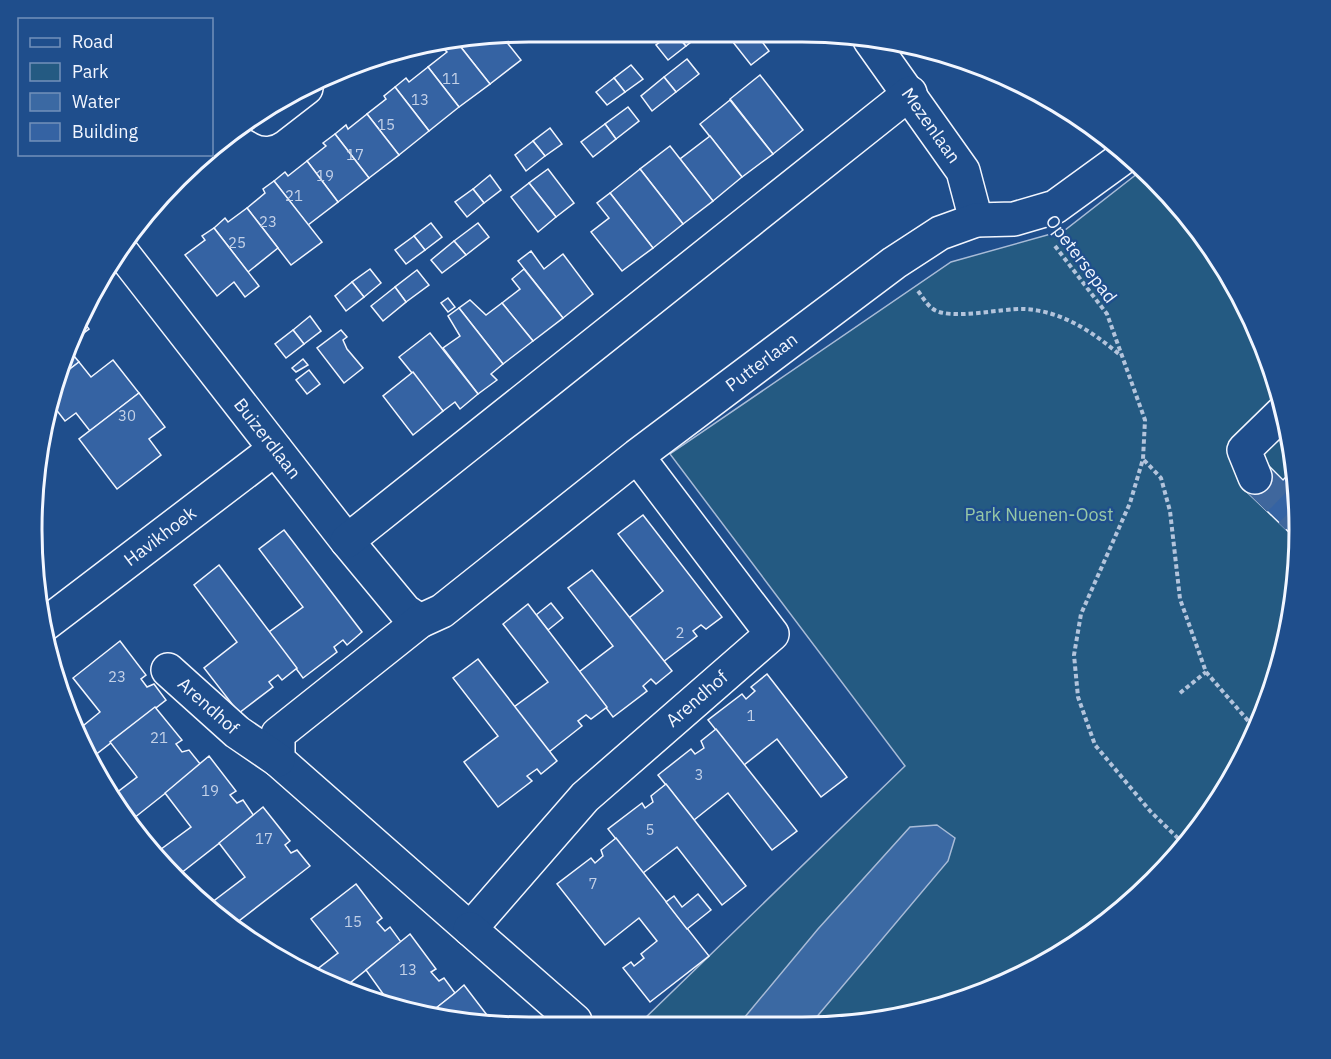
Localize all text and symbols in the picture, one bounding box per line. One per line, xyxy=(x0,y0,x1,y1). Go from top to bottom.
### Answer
legend xyxy=(18,18,213,156)
text: Road xyxy=(72,30,113,53)
text: Park xyxy=(72,60,109,83)
house number: 11 xyxy=(442,69,460,88)
street label: Mezenlaan xyxy=(897,83,966,168)
text: Water xyxy=(72,90,121,113)
house number: 13 xyxy=(411,90,429,109)
house number: 15 xyxy=(377,115,395,134)
text: Building xyxy=(72,120,139,143)
house number: 17 xyxy=(346,145,364,164)
house number: 19 xyxy=(316,166,334,185)
house number: 21 xyxy=(285,186,303,205)
street label: Opetersepad xyxy=(1041,210,1122,308)
house number: 23 xyxy=(259,212,277,231)
house number: 25 xyxy=(228,233,246,252)
street label: Putterlaan xyxy=(721,327,802,397)
street label: Buizerdlaan xyxy=(229,394,306,483)
house number: 30 xyxy=(118,406,136,425)
street label: Havikhoek xyxy=(119,501,201,571)
park label: Park Nuenen-Oost xyxy=(964,503,1114,526)
house number: 2 xyxy=(675,623,685,642)
street label: Arendhof xyxy=(661,665,732,732)
house number: 23 xyxy=(108,667,126,686)
street label: Arendhof xyxy=(173,672,244,739)
house number: 1 xyxy=(746,706,756,725)
house number: 21 xyxy=(150,728,168,747)
house number: 3 xyxy=(694,765,704,784)
house number: 19 xyxy=(201,781,219,800)
house number: 5 xyxy=(645,820,655,839)
house number: 17 xyxy=(255,829,273,848)
house number: 7 xyxy=(588,874,598,893)
house number: 15 xyxy=(344,912,362,931)
house number: 13 xyxy=(399,960,417,979)

